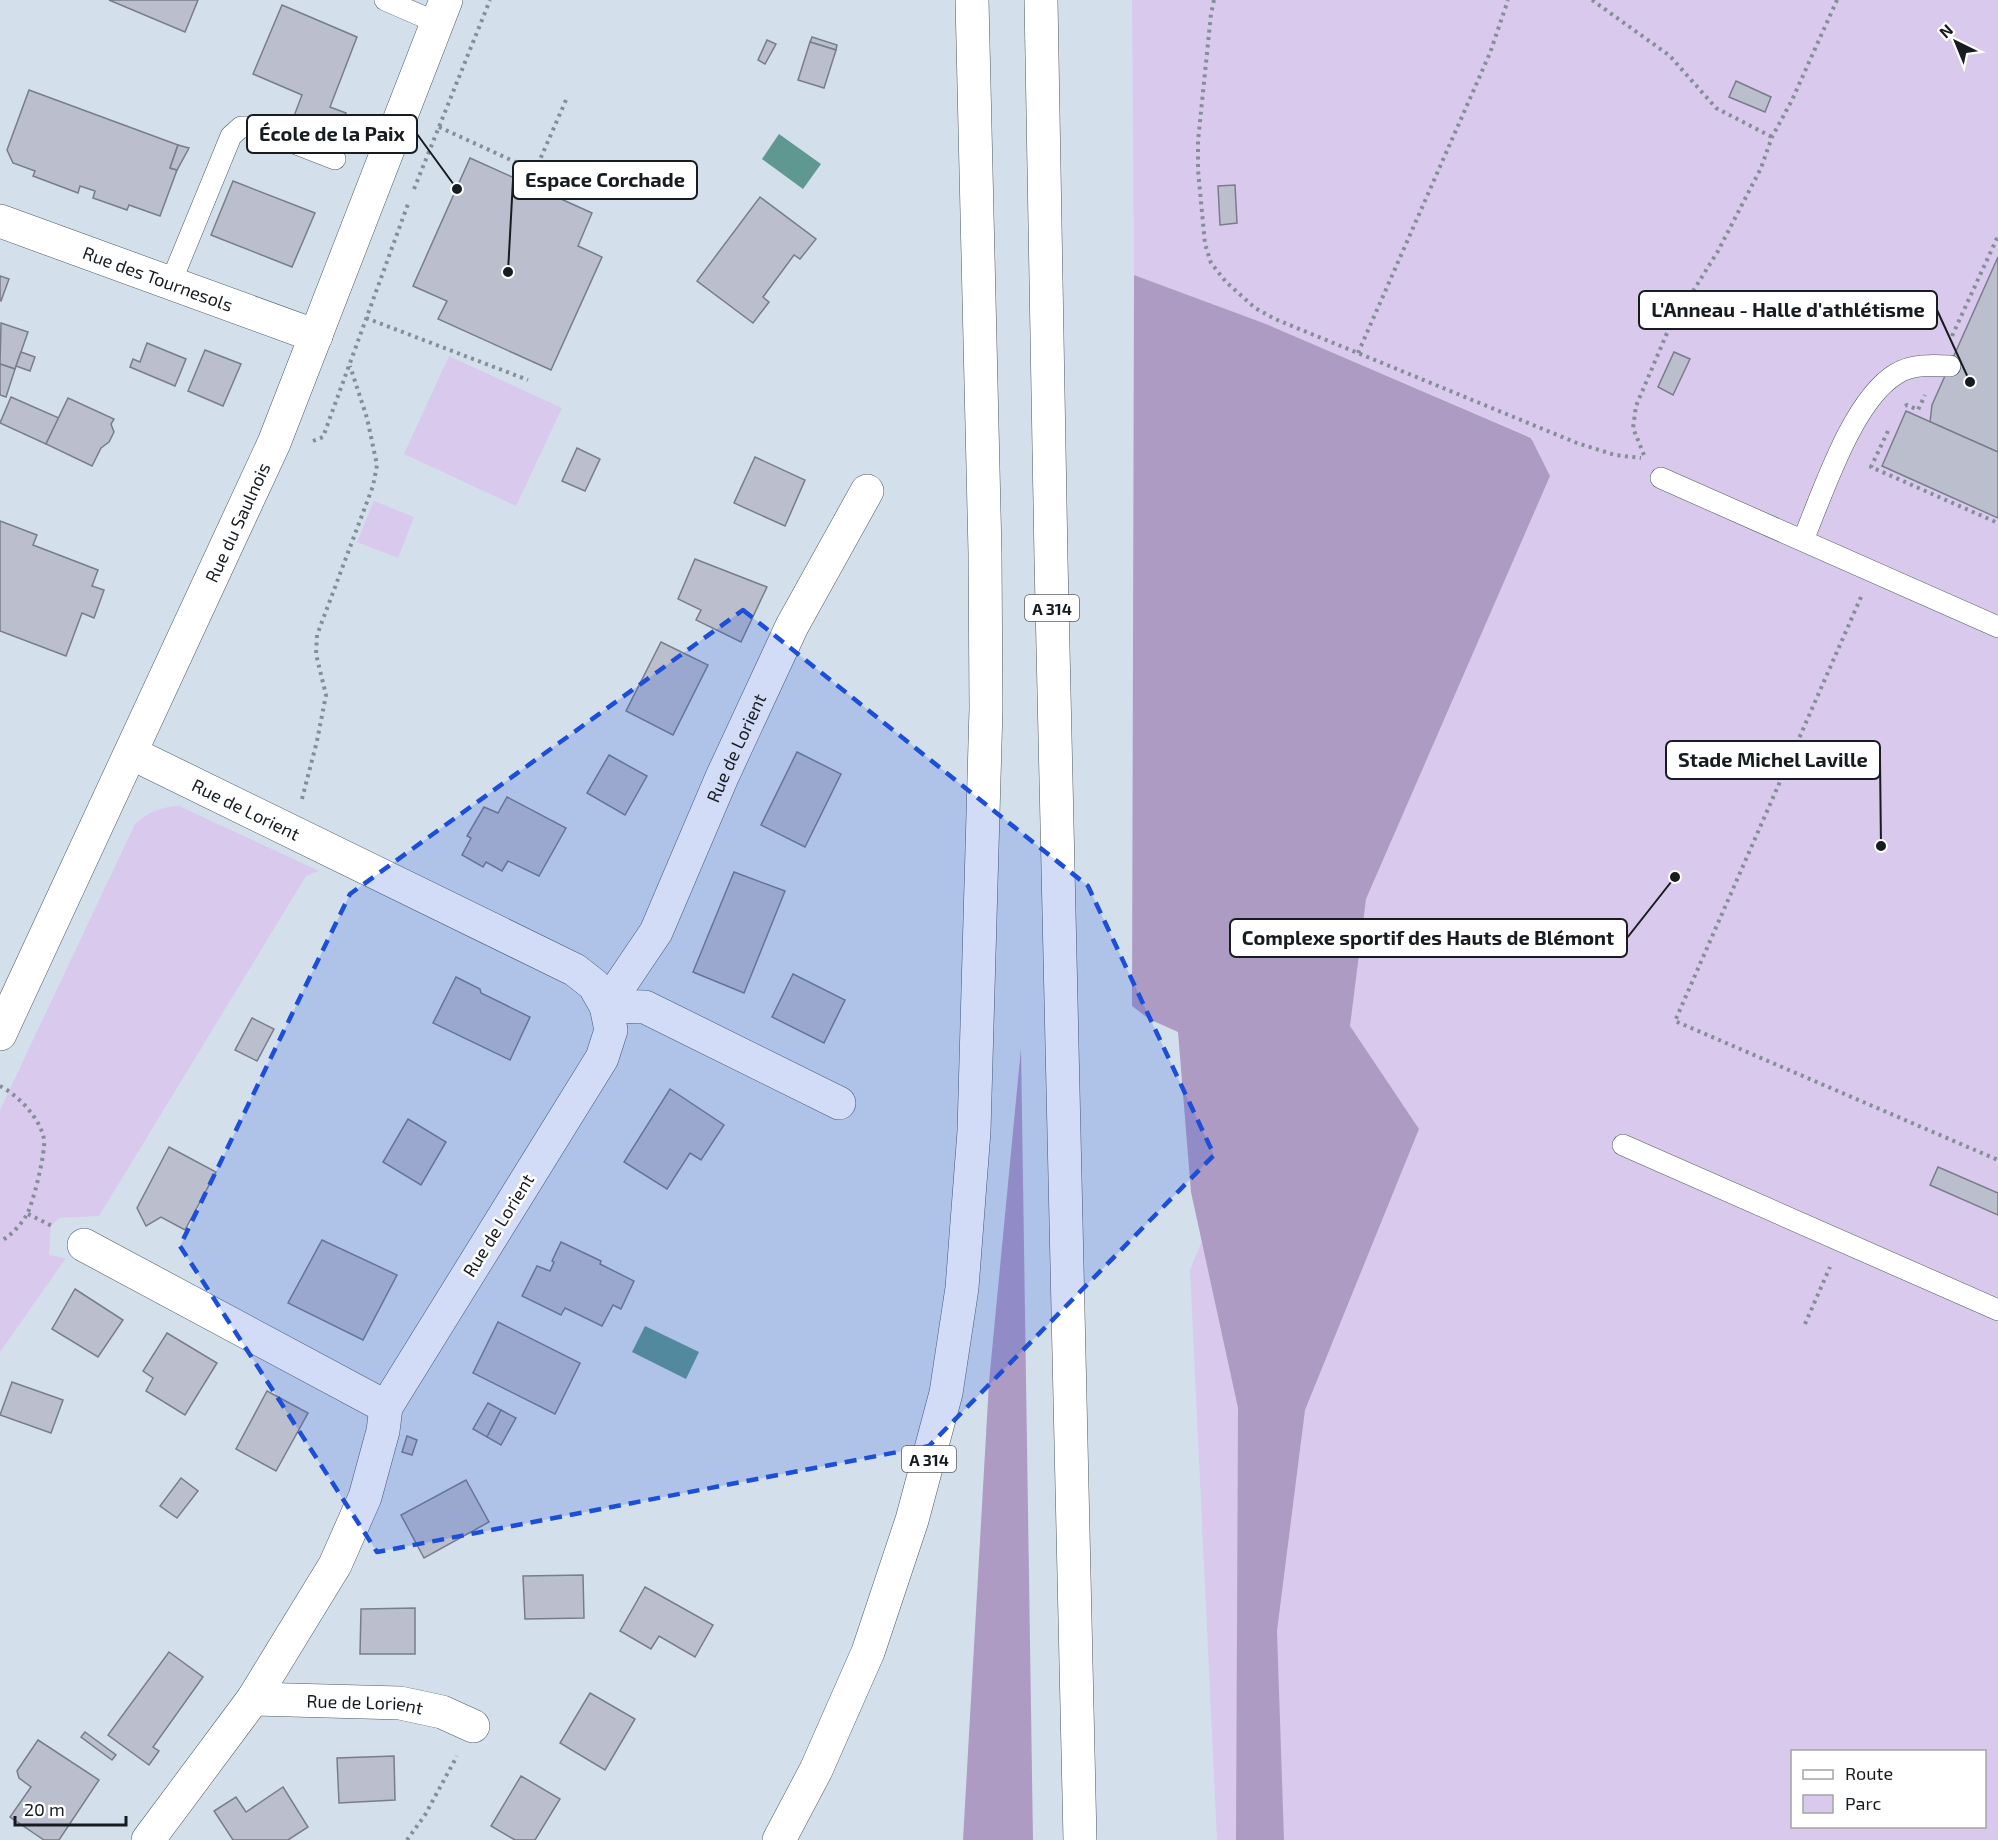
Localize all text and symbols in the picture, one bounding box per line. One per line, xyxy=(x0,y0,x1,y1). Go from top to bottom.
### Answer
north arrow xyxy=(1926,12,1986,72)
text: N xyxy=(1935,20,1956,42)
callout: École de la Paix xyxy=(247,115,417,153)
text: École de la Paix xyxy=(259,121,406,145)
callout: Espace Corchade xyxy=(513,161,697,199)
text: Espace Corchade xyxy=(525,167,685,191)
street label: Rue des Tournesols xyxy=(80,241,236,316)
callout: L'Anneau - Halle d'athlétisme xyxy=(1639,291,1937,329)
text: L'Anneau - Halle d'athlétisme xyxy=(1651,297,1925,321)
street label: Rue du Saulnois xyxy=(200,459,274,586)
road number: A 314 xyxy=(1025,595,1079,621)
street label: Rue de Lorient xyxy=(702,690,770,806)
callout: Stade Michel Laville xyxy=(1666,741,1880,779)
text: Stade Michel Laville xyxy=(1678,747,1868,771)
street label: Rue de Lorient xyxy=(189,774,304,845)
callout: Complexe sportif des Hauts de Blémont xyxy=(1230,919,1627,957)
text: Complexe sportif des Hauts de Blémont xyxy=(1242,925,1614,949)
street label: Rue de Lorient xyxy=(458,1169,538,1281)
road number: A 314 xyxy=(902,1446,956,1472)
street label: Rue de Lorient xyxy=(306,1689,425,1719)
legend xyxy=(1791,1750,1986,1828)
text: Route xyxy=(1845,1762,1893,1784)
scale bar xyxy=(15,1789,126,1827)
text: Parc xyxy=(1845,1792,1881,1814)
text: 20 m xyxy=(24,1798,65,1820)

